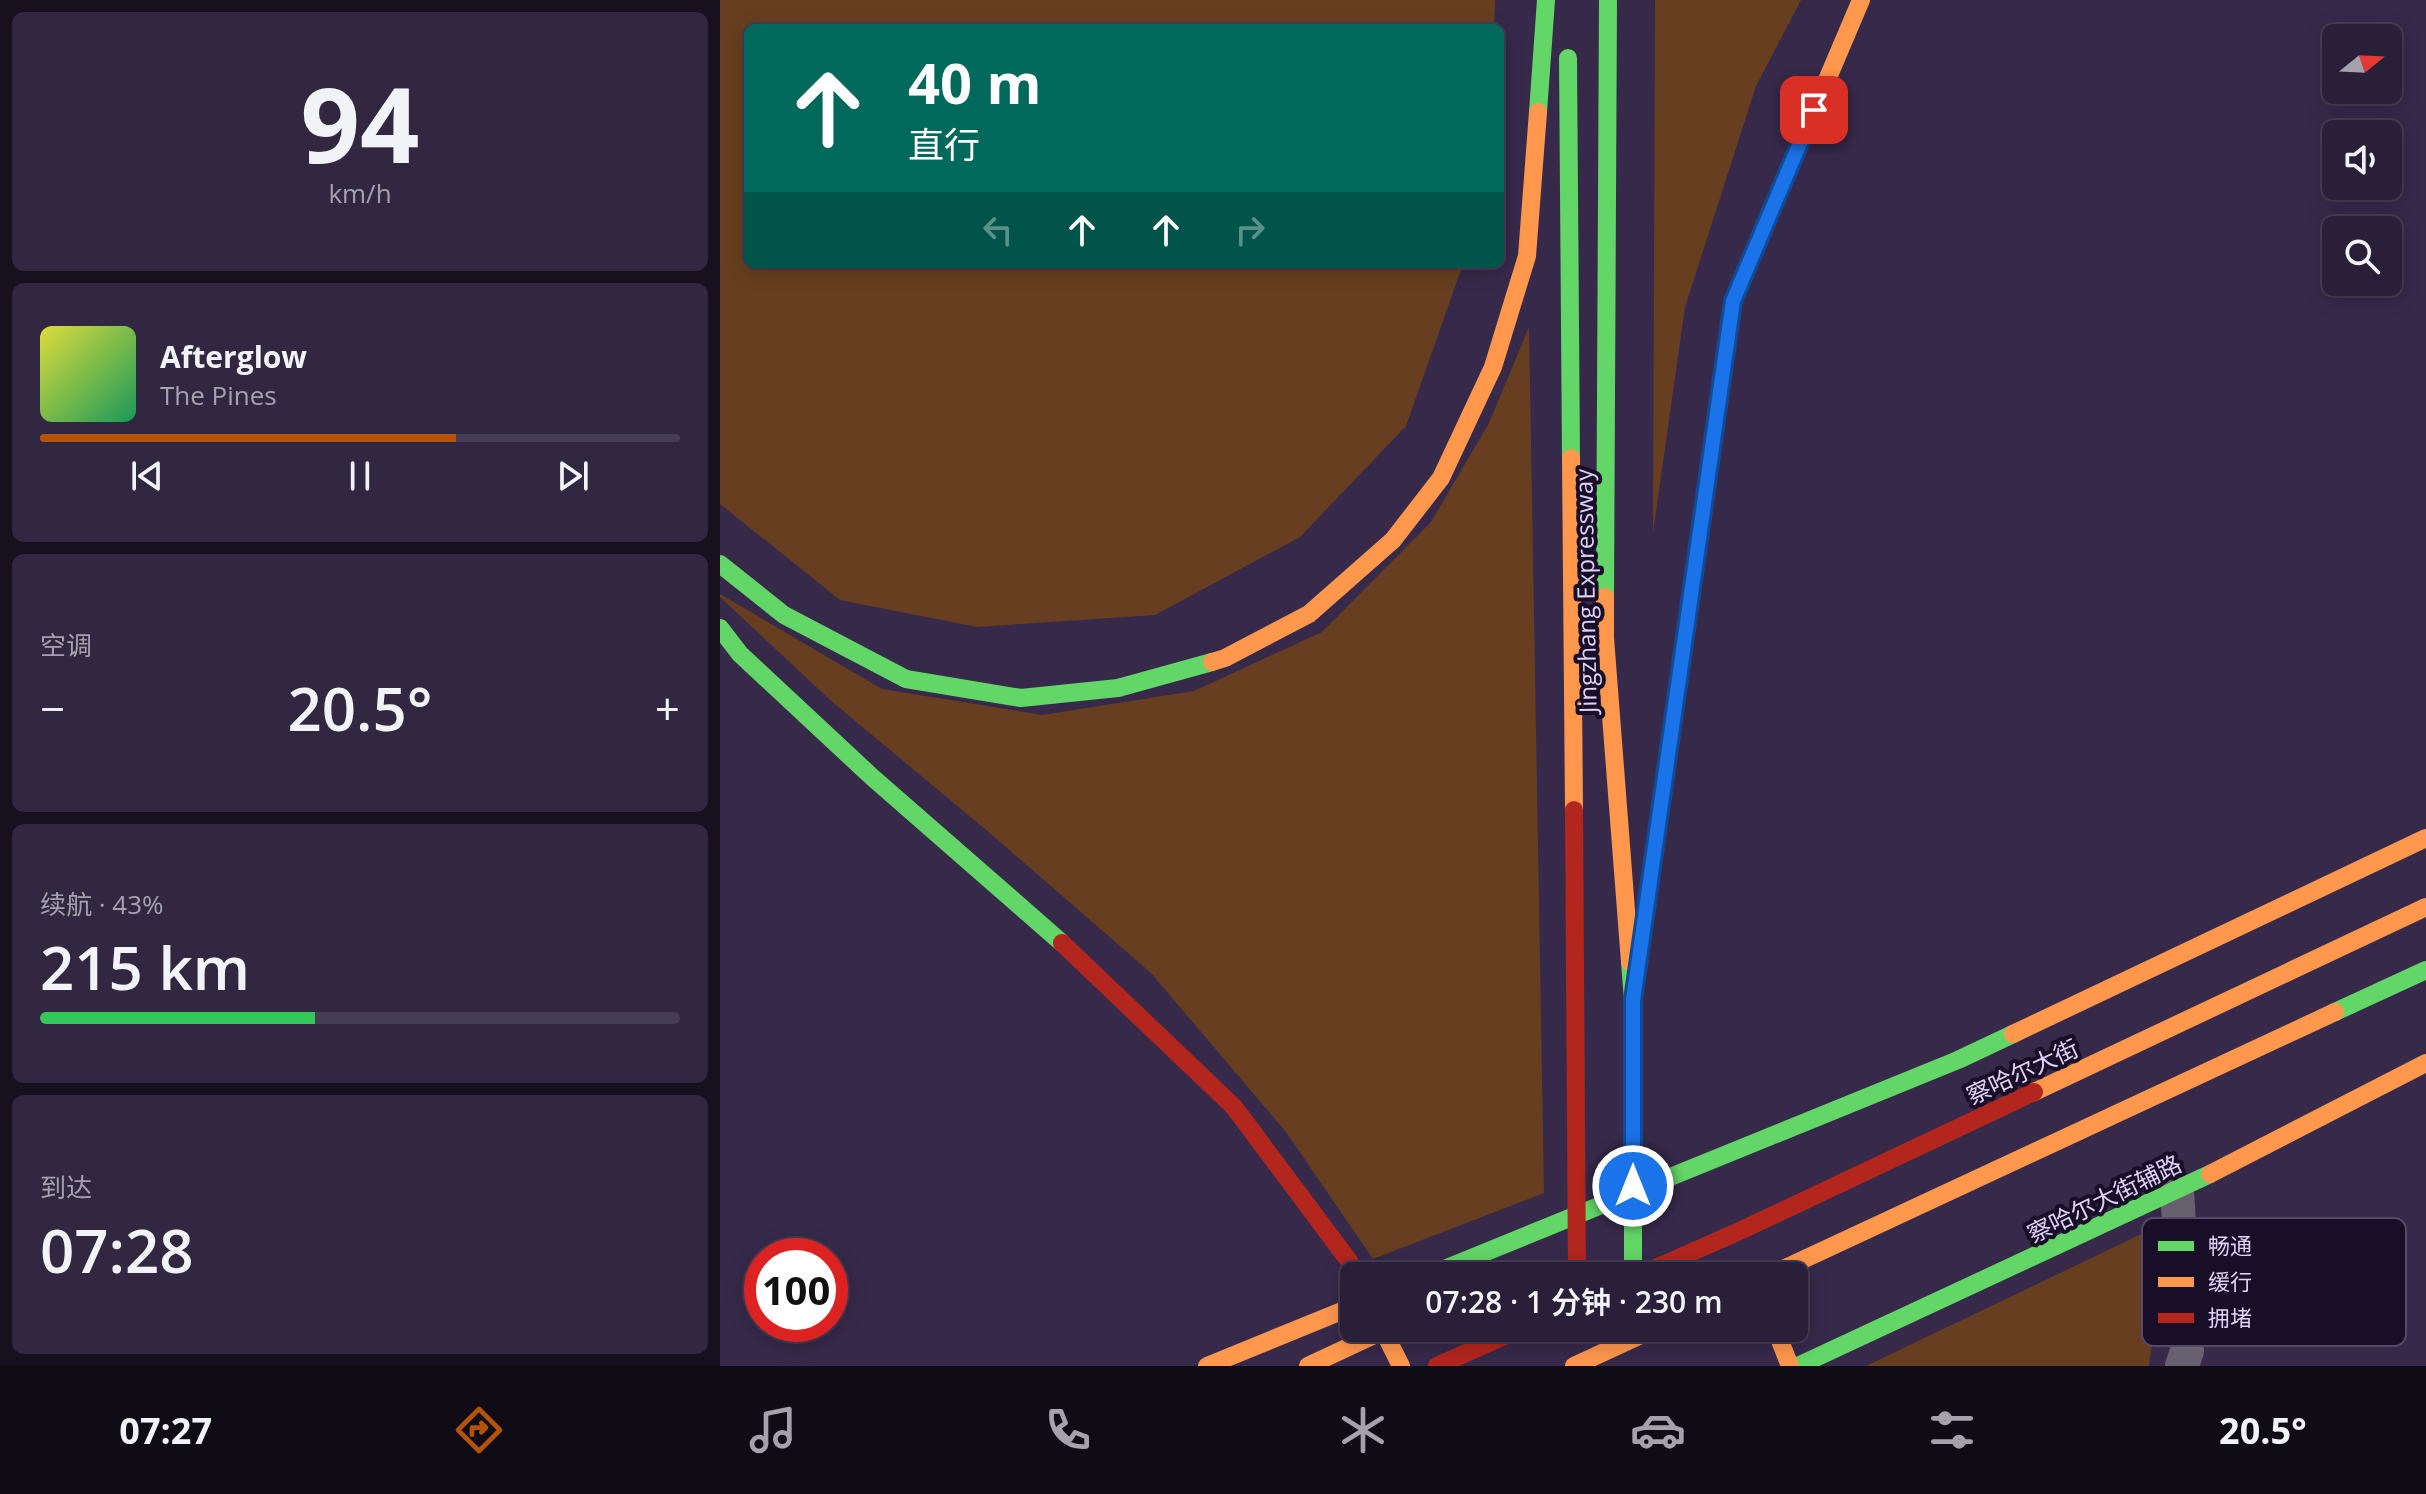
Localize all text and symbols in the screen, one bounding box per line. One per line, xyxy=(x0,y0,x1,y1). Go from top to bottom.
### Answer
north arrow xyxy=(2322,24,2402,104)
map controls xyxy=(2322,24,2402,296)
text: 40 m xyxy=(908,44,1042,120)
text: 94 xyxy=(301,52,419,193)
icon: ahead xyxy=(776,56,880,160)
pin xyxy=(1780,76,1848,144)
icon: arrive xyxy=(1792,88,1836,132)
text: 直行 xyxy=(908,120,980,169)
button: sound xyxy=(2322,120,2402,200)
text: km/h xyxy=(328,175,392,211)
icon: left xyxy=(976,208,1020,252)
icon: ahead xyxy=(1060,208,1104,252)
icon: ahead xyxy=(1144,208,1188,252)
icon: right xyxy=(1228,208,1272,252)
button: search xyxy=(2322,216,2402,296)
text: Afterglow xyxy=(160,336,307,377)
text: The Pines xyxy=(160,377,277,413)
icon: previous xyxy=(125,454,169,498)
icon: pause xyxy=(338,454,382,498)
icon: next xyxy=(551,454,595,498)
street label: Jingzhang Expressway xyxy=(1566,468,1604,715)
text: 空调 xyxy=(40,627,92,663)
text: 20.5° xyxy=(287,667,433,749)
text: − xyxy=(40,678,65,738)
text: + xyxy=(655,678,680,738)
text: 续航 · 43% xyxy=(40,886,164,922)
text: 215 km xyxy=(40,926,250,1008)
street label: 察哈尔大街 xyxy=(1961,1031,2083,1111)
position arrow xyxy=(1591,1144,1675,1228)
street label: 察哈尔大街辅路 xyxy=(2021,1146,2187,1250)
text: 到达 xyxy=(40,1169,92,1205)
text: 07:28 xyxy=(40,1209,194,1291)
legend xyxy=(2142,1218,2406,1346)
text: 畅通 xyxy=(2208,1230,2252,1260)
speed limit sign: 100 xyxy=(744,1238,848,1342)
text: 缓行 xyxy=(2208,1266,2252,1296)
text: 07:28 · 1 分钟 · 230 m xyxy=(1425,1281,1723,1322)
text: 拥堵 xyxy=(2208,1302,2252,1332)
icon: directions xyxy=(451,1402,507,1458)
icon: music xyxy=(745,1402,801,1458)
icon: phone xyxy=(1040,1402,1096,1458)
icon: climate xyxy=(1335,1402,1391,1458)
icon: car xyxy=(1630,1402,1686,1458)
icon: filters xyxy=(1924,1402,1980,1458)
text: 07:27 xyxy=(119,1406,212,1455)
text: 20.5° xyxy=(2219,1406,2307,1455)

